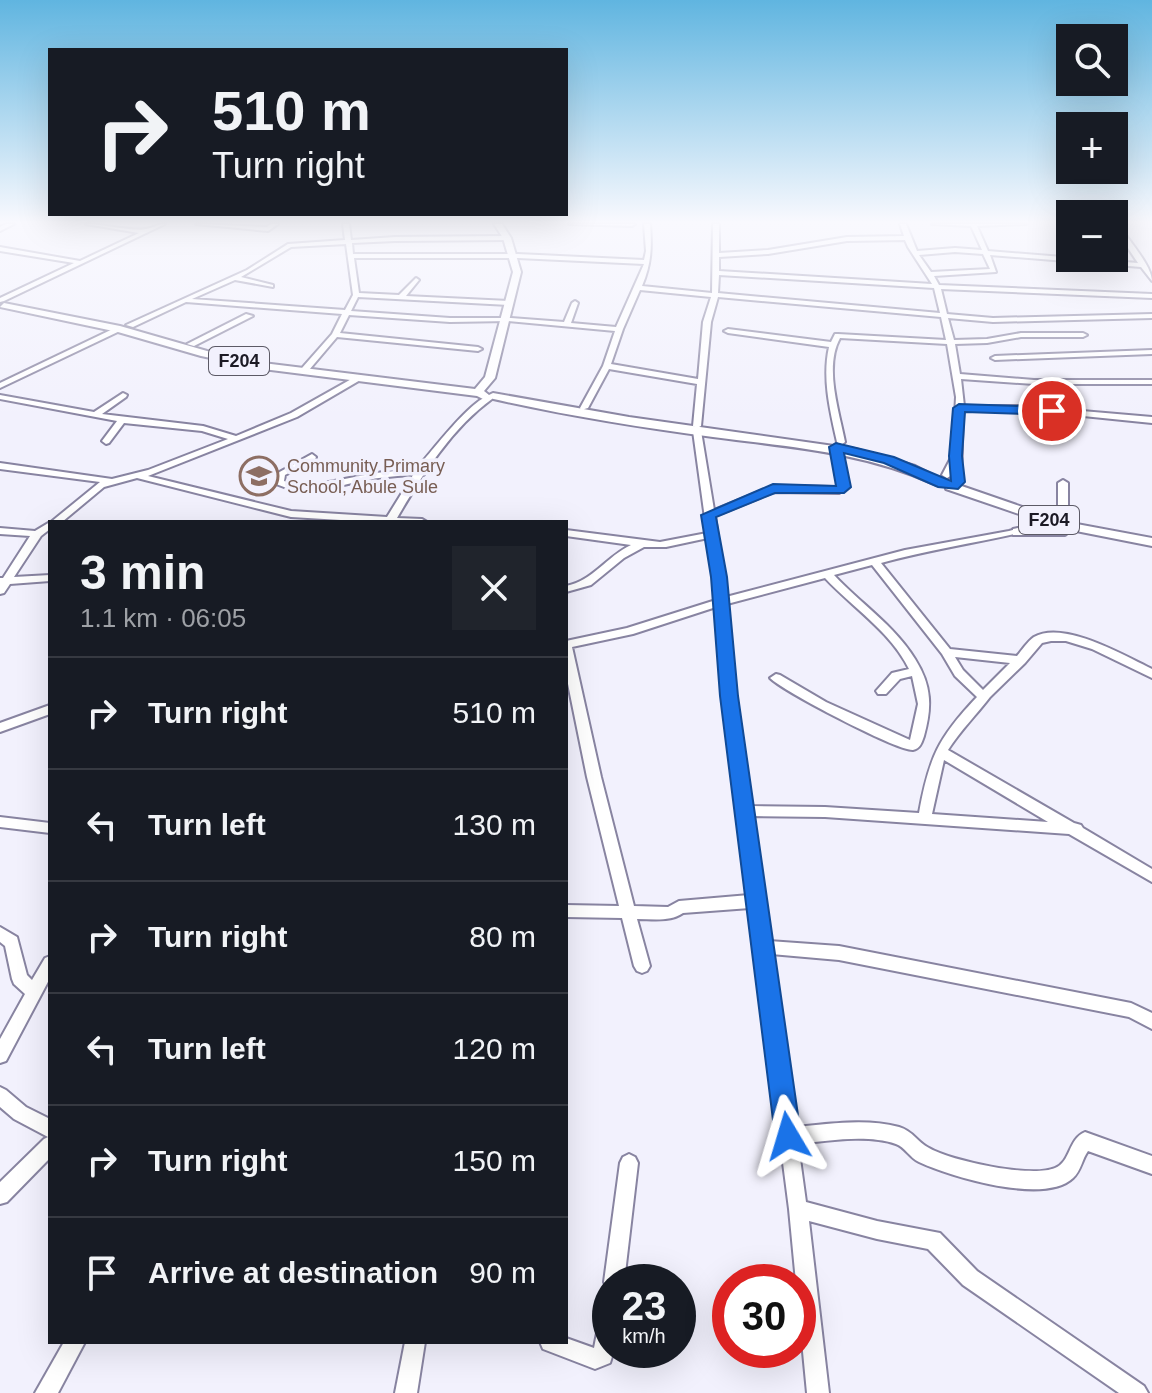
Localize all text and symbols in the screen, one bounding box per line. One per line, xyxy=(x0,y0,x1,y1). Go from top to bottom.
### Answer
map controls xyxy=(1056,24,1128,272)
button: search xyxy=(1056,24,1128,96)
text: 510 m xyxy=(212,79,371,142)
icon: right xyxy=(80,80,184,184)
button: + xyxy=(1056,112,1128,184)
text: Turn right xyxy=(212,145,365,186)
button: − xyxy=(1056,200,1128,272)
road number: F204 xyxy=(209,347,269,375)
pin xyxy=(1018,377,1086,445)
icon: arrive xyxy=(1030,389,1074,433)
school or university icon: Community Primary School, Abule Sule xyxy=(238,455,280,497)
place label: Community Primary School, Abule Sule xyxy=(287,456,445,497)
road number: F204 xyxy=(1019,506,1079,534)
text: 3 min xyxy=(80,546,205,599)
button: close xyxy=(452,546,536,630)
text: 1.1 km · 06:05 xyxy=(80,603,246,633)
icon: right xyxy=(80,691,124,735)
text: Turn right xyxy=(148,696,287,729)
text: 510 m xyxy=(453,696,536,729)
icon: left xyxy=(80,803,124,847)
text: Turn left xyxy=(148,808,266,841)
text: 130 m xyxy=(453,808,536,841)
icon: right xyxy=(80,915,124,959)
text: Turn right xyxy=(148,920,287,953)
text: 80 m xyxy=(469,920,536,953)
icon: left xyxy=(80,1027,124,1071)
text: Turn left xyxy=(148,1032,266,1065)
text: 120 m xyxy=(453,1032,536,1065)
position arrow xyxy=(746,1094,830,1178)
icon: right xyxy=(80,1139,124,1183)
text: Turn right xyxy=(148,1144,287,1177)
text: 150 m xyxy=(453,1144,536,1177)
icon: arrive xyxy=(80,1251,124,1295)
text: Arrive at destination xyxy=(148,1256,438,1289)
text: 90 m xyxy=(469,1256,536,1289)
speed limit sign: 30 xyxy=(712,1264,816,1368)
text: 23 xyxy=(622,1284,666,1328)
text: km/h xyxy=(622,1325,666,1347)

